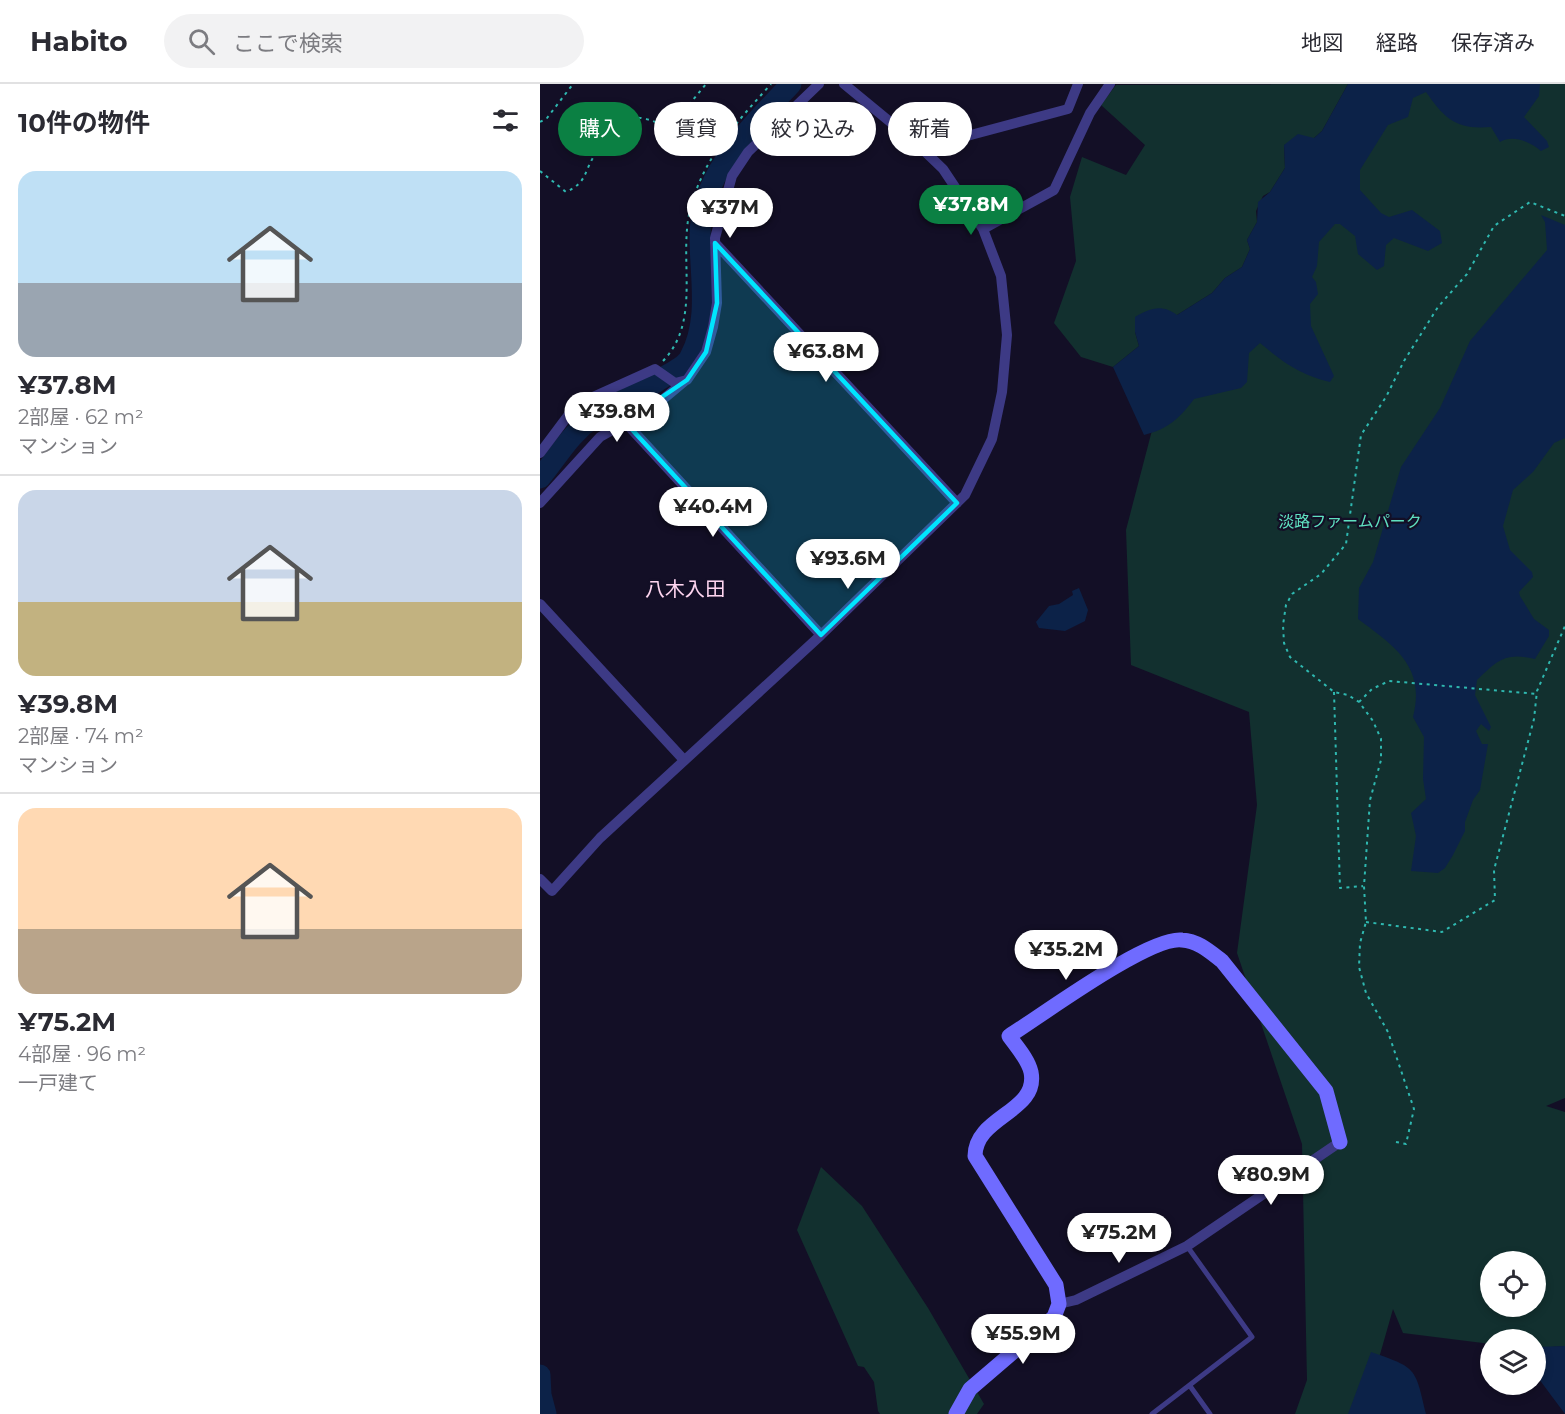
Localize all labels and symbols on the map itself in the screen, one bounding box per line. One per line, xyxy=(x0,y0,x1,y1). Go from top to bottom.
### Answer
pin: ¥37.8M xyxy=(922,185,1020,236)
pin: ¥37M xyxy=(694,188,766,239)
pin: ¥63.8M xyxy=(777,332,875,383)
pin: ¥39.8M xyxy=(568,392,666,443)
pin: ¥40.4M xyxy=(664,487,762,538)
park label: 淡路ファームパーク xyxy=(1278,512,1422,531)
pin: ¥93.6M xyxy=(799,539,897,590)
district label: 八木入田 xyxy=(645,577,725,601)
pin: ¥35.2M xyxy=(1017,930,1115,981)
pin: ¥80.9M xyxy=(1222,1155,1320,1206)
pin: ¥75.2M xyxy=(1070,1213,1168,1264)
pin: ¥55.9M xyxy=(974,1314,1072,1365)

